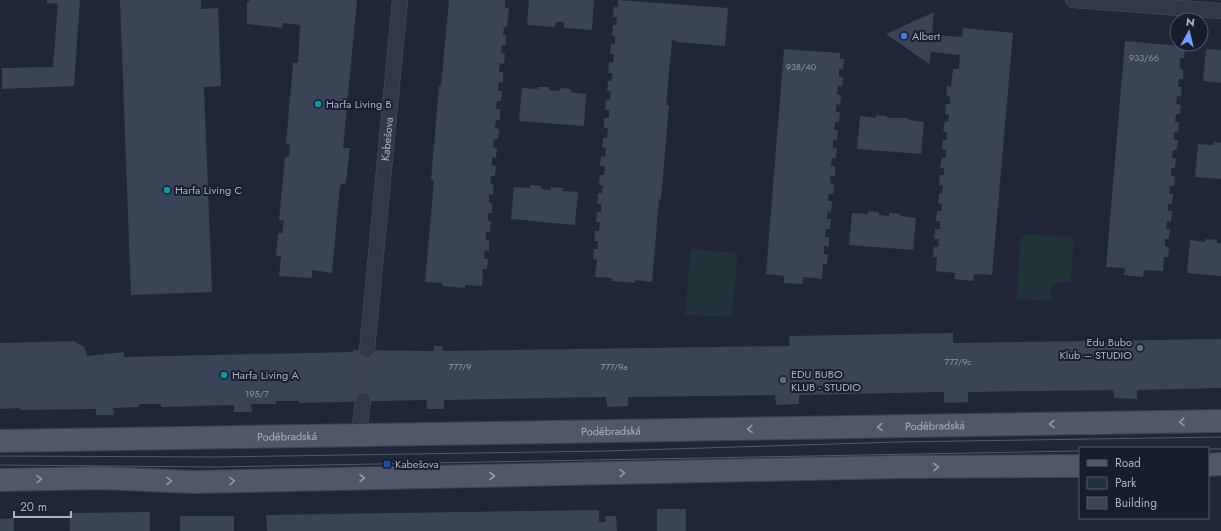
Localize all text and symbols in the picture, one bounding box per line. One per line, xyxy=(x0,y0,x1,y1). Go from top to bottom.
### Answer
north arrow xyxy=(1169,12,1209,52)
text: N xyxy=(1185,14,1196,31)
place label: Albert xyxy=(912,28,940,44)
marker: Albert xyxy=(899,31,909,41)
house number: 933/66 xyxy=(1129,51,1159,64)
house number: 938/40 xyxy=(786,60,817,73)
place label: Harfa Living B xyxy=(326,96,392,112)
marker: Harfa Living B xyxy=(313,99,323,109)
street label: Kabešova xyxy=(377,116,397,162)
place label: Harfa Living C xyxy=(175,182,242,198)
marker: Harfa Living C xyxy=(162,185,172,195)
place label: Edu Bubo Klub – STUDIO xyxy=(1060,334,1132,363)
marker: Edu Bubo Klub – STUDIO xyxy=(1135,343,1145,353)
house number: 777/9c xyxy=(944,355,972,368)
house number: 777/9 xyxy=(448,360,472,373)
house number: 777/9a xyxy=(600,360,628,373)
place label: EDU BUBO KLUB - STUDIO xyxy=(791,366,861,395)
place label: Harfa Living A xyxy=(232,367,300,383)
marker: Harfa Living A xyxy=(219,370,229,380)
marker: EDU BUBO KLUB - STUDIO xyxy=(778,375,788,385)
house number: 195/7 xyxy=(245,387,269,400)
street label: Poděbradská xyxy=(905,417,965,434)
one-way arrow xyxy=(1179,418,1185,426)
one-way arrow xyxy=(1049,420,1055,428)
street label: Poděbradská xyxy=(581,423,641,439)
one-way arrow xyxy=(877,423,883,431)
one-way arrow xyxy=(747,425,753,433)
street label: Poděbradská xyxy=(257,428,317,445)
legend xyxy=(1079,447,1209,519)
text: Road xyxy=(1115,454,1141,472)
place label: Kabešova xyxy=(395,456,439,472)
marker: Kabešova xyxy=(382,459,392,469)
one-way arrow xyxy=(933,463,939,471)
one-way arrow xyxy=(619,469,625,477)
one-way arrow xyxy=(489,471,495,480)
one-way arrow xyxy=(359,474,365,482)
text: Park xyxy=(1115,474,1137,492)
one-way arrow xyxy=(36,475,42,483)
one-way arrow xyxy=(166,477,172,485)
one-way arrow xyxy=(229,477,235,485)
scale bar xyxy=(14,493,71,519)
text: Building xyxy=(1115,494,1157,512)
text: 20 m xyxy=(20,498,47,516)

